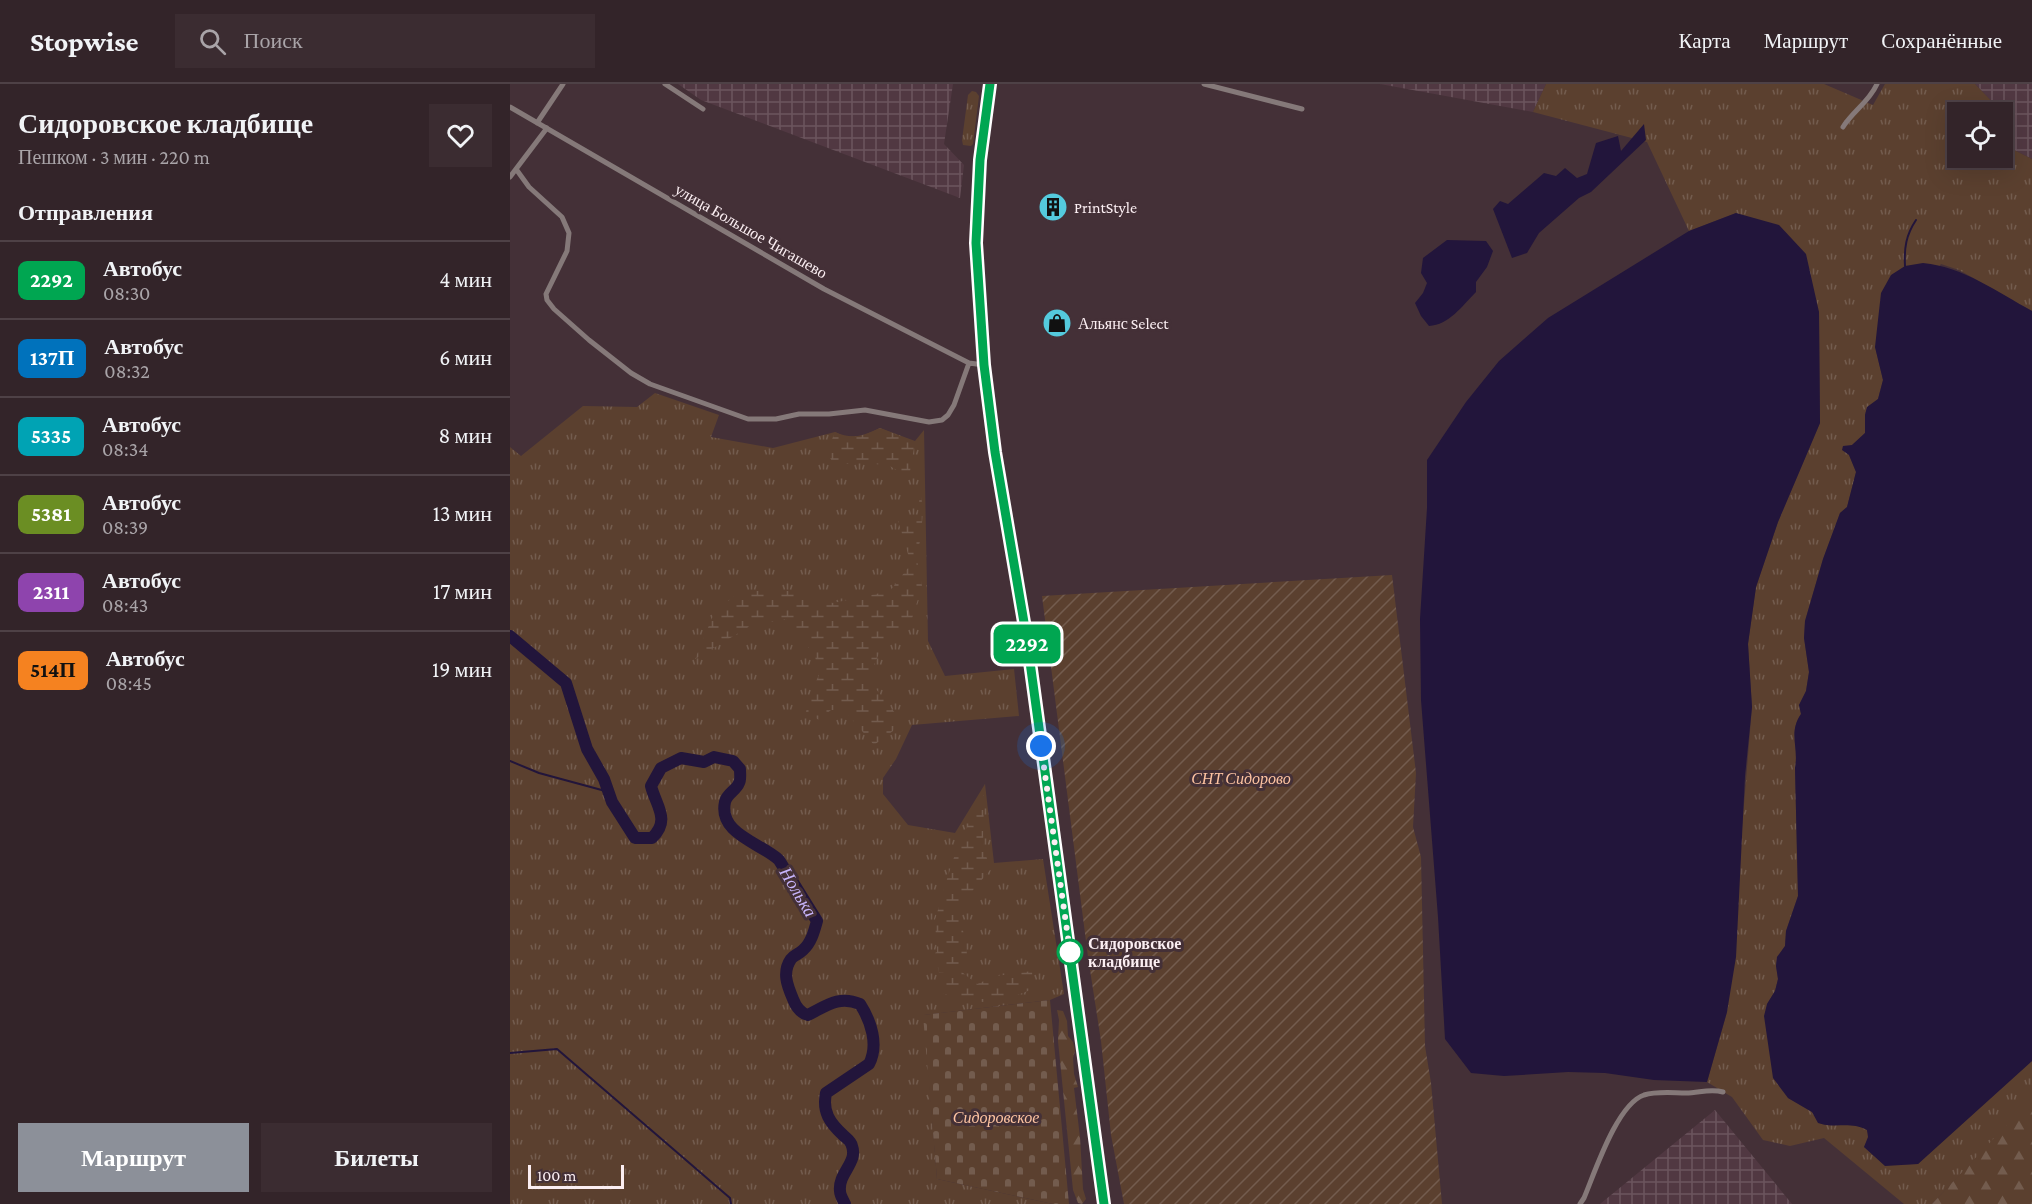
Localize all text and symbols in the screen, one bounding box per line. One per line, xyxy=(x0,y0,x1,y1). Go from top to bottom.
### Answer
search box xyxy=(175,14,595,68)
icon: search xyxy=(196,25,229,58)
text: Stopwise xyxy=(30,26,139,57)
text: Поиск xyxy=(244,28,303,53)
text: Карта xyxy=(1679,29,1731,53)
text: Маршрут xyxy=(1764,29,1848,53)
text: Сохранённые xyxy=(1881,29,2002,53)
map controls xyxy=(1947,102,2013,168)
button: locate xyxy=(1947,102,2013,168)
button: heart xyxy=(429,104,492,167)
text: Сидоровское кладбище xyxy=(18,108,313,139)
text: Пешком · 3 мин · 220 m xyxy=(18,146,210,168)
street label: улица Большое Чигашево xyxy=(671,180,830,282)
building icon: PrintStyle xyxy=(1037,191,1069,223)
place label: PrintStyle xyxy=(1074,199,1137,217)
text: Отправления xyxy=(18,200,153,225)
text: Автобус xyxy=(103,256,182,281)
text: 4 мин xyxy=(439,267,492,292)
text: 2292 xyxy=(30,268,73,292)
text: 08:30 xyxy=(103,282,150,304)
shop icon: Альянс Select xyxy=(1041,307,1073,339)
place label: Альянс Select xyxy=(1078,315,1169,332)
text: Автобус xyxy=(104,334,183,359)
text: 6 мин xyxy=(439,345,492,370)
text: 137П xyxy=(30,346,74,370)
text: 08:32 xyxy=(104,360,150,382)
text: Автобус xyxy=(102,412,181,437)
text: 8 мин xyxy=(439,423,492,448)
text: 5335 xyxy=(31,424,71,448)
text: 08:34 xyxy=(102,438,148,460)
text: Автобус xyxy=(102,490,181,515)
text: 13 мин xyxy=(433,501,492,526)
text: 5381 xyxy=(31,502,71,526)
text: 08:39 xyxy=(102,516,148,538)
text: Автобус xyxy=(102,568,181,593)
text: 17 мин xyxy=(433,579,492,604)
text: 2311 xyxy=(33,580,69,604)
text: 08:43 xyxy=(102,594,148,616)
line badge: 2292 xyxy=(985,624,1069,664)
text: 2292 xyxy=(1006,632,1048,656)
text: Автобус xyxy=(106,646,185,671)
text: 19 мин xyxy=(432,657,492,682)
text: 514П xyxy=(30,658,76,682)
text: 08:45 xyxy=(106,672,152,694)
your location xyxy=(1026,731,1056,761)
park label: СНТ Сидорово xyxy=(1191,770,1291,788)
water label: Нолька xyxy=(775,863,821,921)
place label: Сидоровское кладбище xyxy=(1088,935,1181,970)
marker: Сидоровское кладбище xyxy=(1057,939,1083,965)
park label: Сидоровское xyxy=(953,1109,1039,1127)
button: Маршрут xyxy=(18,1123,249,1192)
button: Билеты xyxy=(261,1123,492,1192)
scale bar xyxy=(528,1162,624,1190)
text: 100 m xyxy=(537,1167,576,1184)

